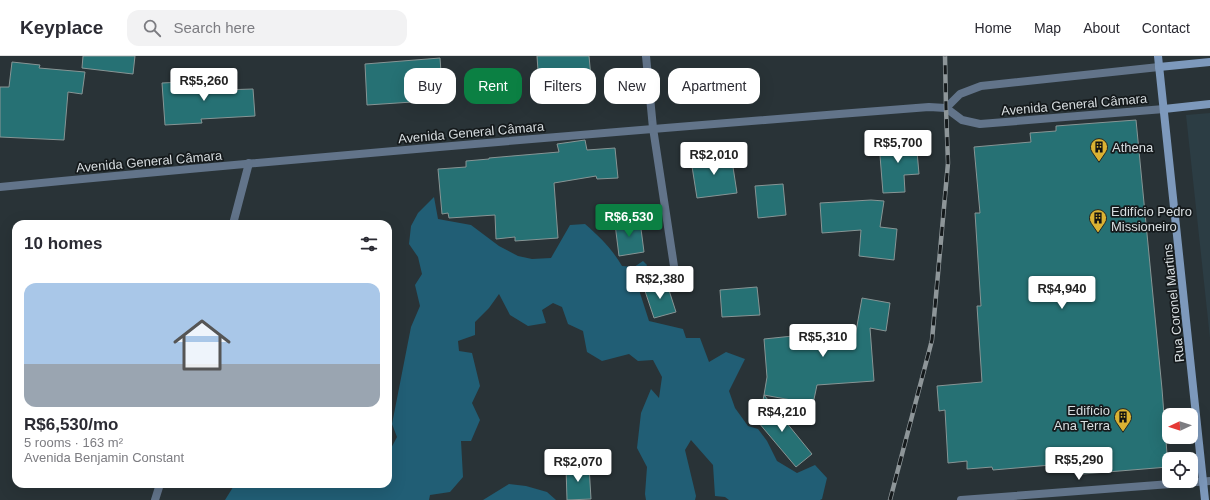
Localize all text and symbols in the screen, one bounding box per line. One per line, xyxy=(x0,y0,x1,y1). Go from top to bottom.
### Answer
search box xyxy=(127,10,407,46)
text: Keyplace xyxy=(20,17,103,38)
icon: search xyxy=(141,17,163,39)
text: Search here xyxy=(173,19,255,36)
text: Home xyxy=(975,20,1012,36)
text: Map xyxy=(1034,20,1061,36)
text: About xyxy=(1083,20,1120,36)
text: Contact xyxy=(1142,20,1190,36)
pin: R$5,260 xyxy=(167,68,241,102)
chip: Buy xyxy=(404,68,456,104)
chip: Rent xyxy=(464,68,522,104)
chip: Filters xyxy=(530,68,596,104)
chip: New xyxy=(604,68,660,104)
chip: Apartment xyxy=(668,68,760,104)
text: R$5,260 xyxy=(179,73,229,88)
street label: Avenida General Câmara xyxy=(1000,91,1148,118)
street label: Avenida General Câmara xyxy=(397,119,545,146)
pin: R$5,700 xyxy=(861,130,935,164)
text: R$5,700 xyxy=(873,135,923,150)
building icon: Athena xyxy=(1089,137,1109,162)
place label: Athena xyxy=(1112,140,1154,155)
pin: R$2,010 xyxy=(677,142,751,176)
text: R$2,010 xyxy=(689,147,739,162)
street label: Avenida General Câmara xyxy=(75,148,223,175)
pin: R$6,530 xyxy=(592,204,666,238)
place label: Edifício Pedro Missioneiro xyxy=(1111,204,1192,234)
building icon: Edifício Pedro Missioneiro xyxy=(1088,208,1108,233)
text: R$6,530 xyxy=(604,209,654,224)
icon: filters xyxy=(358,233,380,255)
text: 10 homes xyxy=(24,234,102,253)
street label: Rua Coronel Martins xyxy=(1160,242,1187,363)
pin: R$2,380 xyxy=(623,266,697,300)
text: R$2,380 xyxy=(635,271,685,286)
pin: R$4,940 xyxy=(1025,276,1099,310)
text: R$4,940 xyxy=(1037,281,1087,296)
icon: home xyxy=(166,309,238,381)
pin: R$5,310 xyxy=(786,324,860,358)
text: R$5,310 xyxy=(798,329,848,344)
pin: R$4,210 xyxy=(745,399,819,433)
place label: Edifício Ana Terra xyxy=(1054,403,1111,433)
text: R$4,210 xyxy=(757,404,807,419)
building icon: Edifício Ana Terra xyxy=(1113,407,1133,432)
north arrow xyxy=(1162,408,1198,444)
map controls xyxy=(1162,408,1198,488)
text: R$6,530/mo xyxy=(24,415,119,434)
text: 5 rooms · 163 m² xyxy=(24,435,123,450)
pin: R$5,290 xyxy=(1042,447,1116,481)
pin: R$2,070 xyxy=(541,449,615,483)
text: Avenida Benjamin Constant xyxy=(24,450,184,465)
text: R$5,290 xyxy=(1054,452,1104,467)
button: locate xyxy=(1162,452,1198,488)
text: R$2,070 xyxy=(553,454,603,469)

